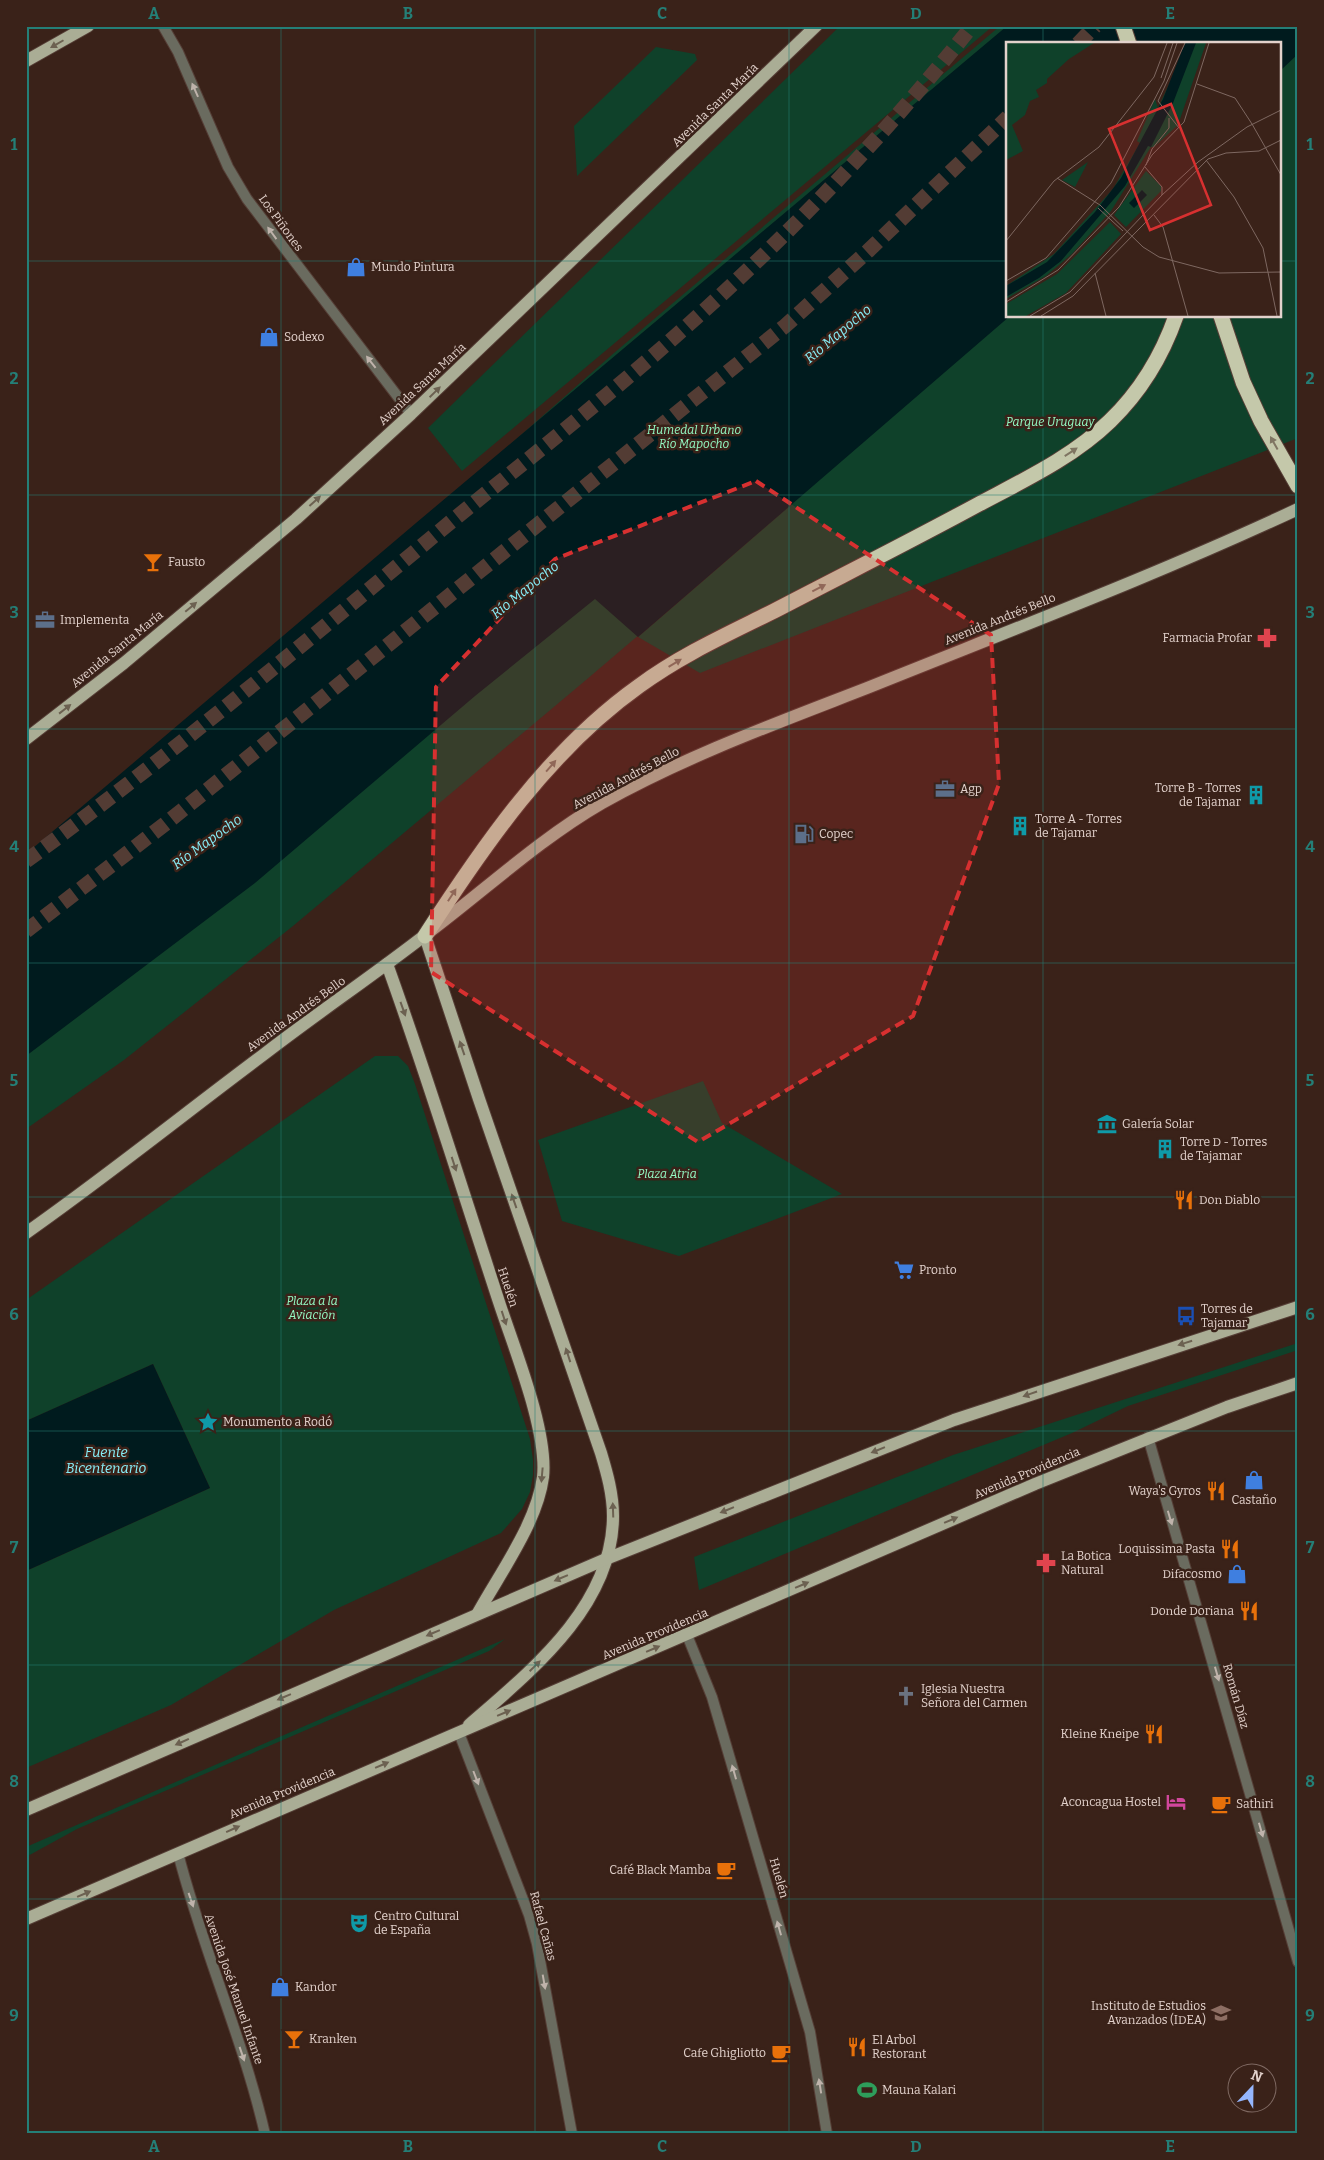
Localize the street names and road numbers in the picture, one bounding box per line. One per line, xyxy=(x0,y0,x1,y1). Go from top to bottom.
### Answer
street label: Avenida Santa María xyxy=(669,60,761,150)
street label: Los Piñones xyxy=(256,192,306,254)
street label: Avenida Santa María xyxy=(375,340,469,428)
street label: Avenida Andrés Bello xyxy=(943,590,1058,648)
street label: Avenida Santa María xyxy=(68,607,166,690)
street label: Avenida Andrés Bello xyxy=(570,744,682,812)
street label: Avenida Andrés Bello xyxy=(244,973,348,1054)
street label: Huelén xyxy=(495,1265,521,1309)
street label: Avenida Providencia xyxy=(972,1444,1082,1502)
street label: Avenida Providencia xyxy=(600,1605,710,1663)
street label: Román Díaz xyxy=(1220,1662,1252,1730)
street label: Avenida Providencia xyxy=(227,1764,337,1822)
street label: Huelén xyxy=(767,1856,792,1900)
street label: Rafael Cañas xyxy=(527,1890,559,1962)
street label: Avenida José Manuel Infante xyxy=(202,1912,266,2066)

